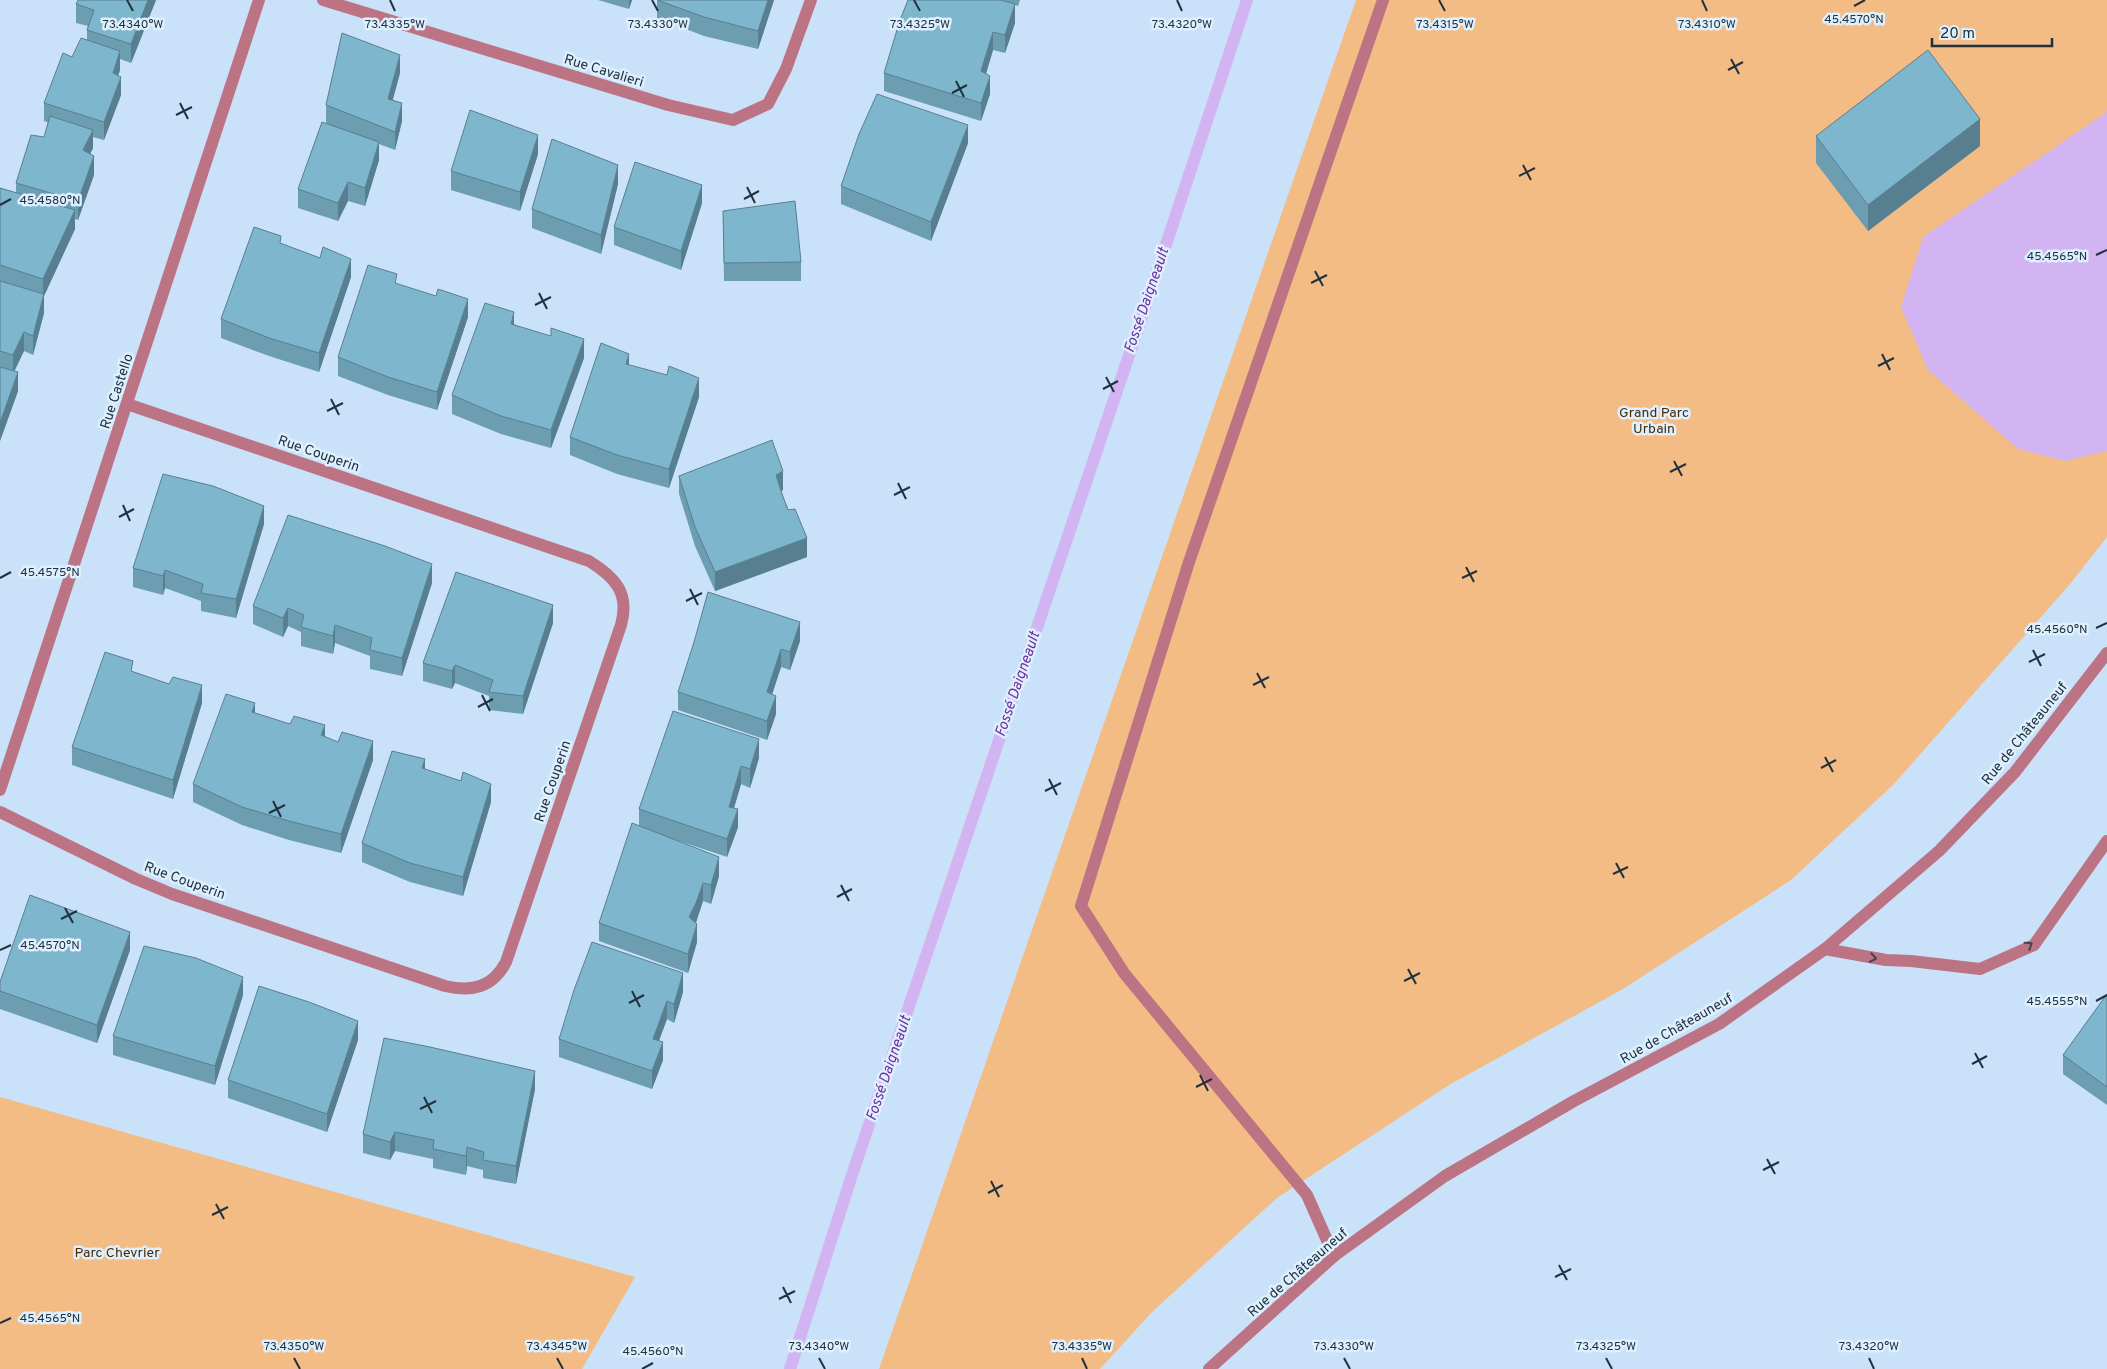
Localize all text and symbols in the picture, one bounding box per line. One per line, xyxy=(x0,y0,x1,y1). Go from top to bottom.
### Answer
text: 45.4570°N xyxy=(1824,12,1884,28)
scale bar xyxy=(1932,15,2052,47)
text: 73.4340°W xyxy=(103,17,163,33)
text: 73.4335°W xyxy=(365,17,425,33)
text: 73.4330°W xyxy=(628,17,688,33)
text: 73.4325°W xyxy=(890,17,950,33)
text: 73.4320°W xyxy=(1152,17,1212,33)
text: 73.4315°W xyxy=(1416,17,1474,33)
text: 73.4310°W xyxy=(1678,17,1736,33)
text: 20 m xyxy=(1940,25,1975,44)
street label: Rue Cavalieri xyxy=(562,51,645,92)
text: 45.4580°N xyxy=(20,193,80,209)
water label: Fossé Daigneault xyxy=(1121,245,1174,355)
text: 45.4565°N xyxy=(2027,249,2087,265)
street label: Rue Castello xyxy=(97,351,138,431)
park label: Grand Parc Urbain xyxy=(1619,405,1689,438)
street label: Rue Couperin xyxy=(275,432,362,476)
text: 45.4575°N xyxy=(20,565,80,581)
text: 45.4560°N xyxy=(2027,622,2087,638)
water label: Fossé Daigneault xyxy=(992,629,1045,739)
street label: Rue de Châteauneuf xyxy=(1979,679,2072,789)
street label: Rue Couperin xyxy=(531,738,575,825)
street label: Rue Couperin xyxy=(142,859,227,904)
text: 45.4570°N xyxy=(20,938,80,954)
one-way arrow xyxy=(2024,942,2033,952)
one-way arrow xyxy=(1869,952,1878,962)
street label: Rue de Châteauneuf xyxy=(1618,990,1736,1068)
text: 45.4555°N xyxy=(2027,994,2087,1010)
water label: Fossé Daigneault xyxy=(863,1013,916,1123)
street label: Rue de Châteauneuf xyxy=(1245,1225,1352,1321)
park label: Parc Chevrier xyxy=(74,1245,160,1262)
text: 45.4565°N xyxy=(20,1311,80,1327)
text: 73.4350°W xyxy=(264,1339,324,1355)
text: 73.4345°W xyxy=(527,1339,587,1355)
text: 73.4340°W xyxy=(789,1339,849,1355)
text: 73.4335°W xyxy=(1052,1339,1112,1355)
text: 73.4330°W xyxy=(1314,1339,1374,1355)
text: 73.4325°W xyxy=(1576,1339,1636,1355)
text: 73.4320°W xyxy=(1839,1339,1899,1355)
text: 45.4560°N xyxy=(623,1344,683,1360)

